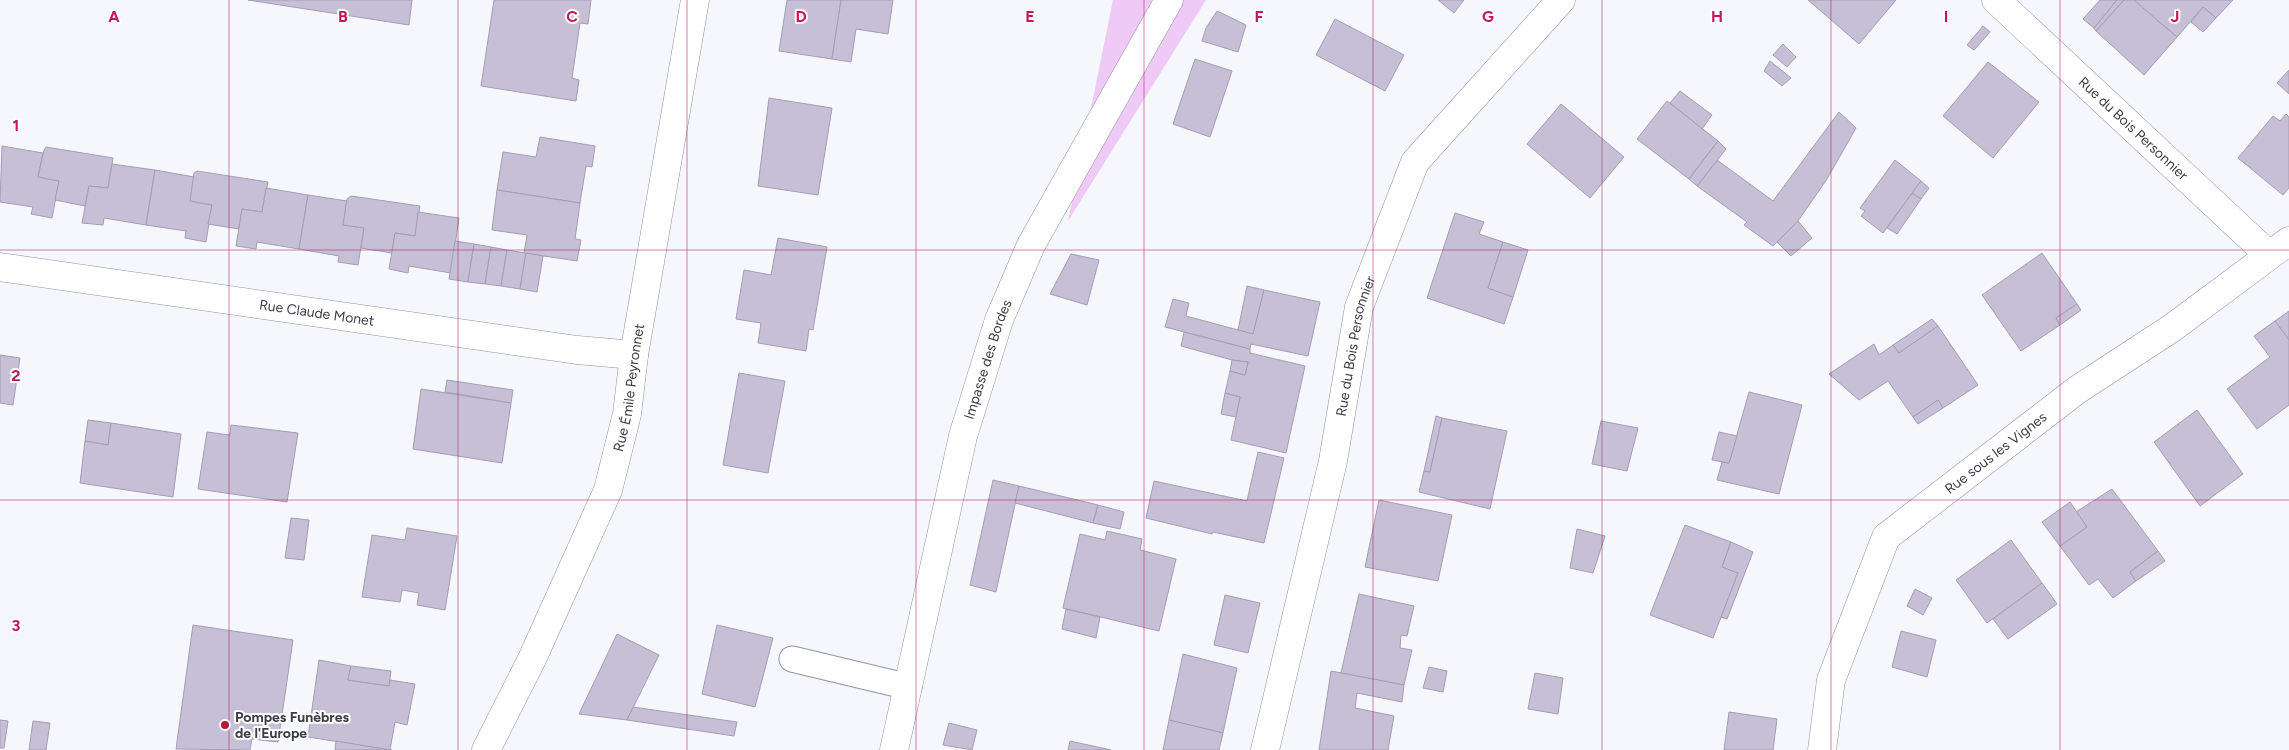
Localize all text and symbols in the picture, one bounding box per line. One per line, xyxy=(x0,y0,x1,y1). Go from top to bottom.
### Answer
text: A xyxy=(108,7,120,26)
text: B xyxy=(338,7,348,26)
text: C xyxy=(566,7,578,26)
text: D xyxy=(795,7,807,26)
text: E xyxy=(1025,7,1035,26)
text: F xyxy=(1255,7,1264,26)
text: G xyxy=(1482,7,1494,26)
text: H xyxy=(1711,7,1723,26)
text: I xyxy=(1944,7,1948,26)
text: J xyxy=(2171,7,2179,26)
street label: Rue du Bois Personnier xyxy=(2075,73,2192,184)
text: 1 xyxy=(13,116,19,135)
street label: Rue du Bois Personnier xyxy=(1332,273,1379,418)
street label: Rue Claude Monet xyxy=(258,296,375,329)
street label: Impasse des Bordes xyxy=(960,297,1015,421)
street label: Rue Émile Peyronnet xyxy=(609,322,648,453)
text: 2 xyxy=(11,366,21,385)
street label: Rue sous les Vignes xyxy=(1941,408,2050,497)
text: 3 xyxy=(12,616,21,635)
place label: Pompes Funèbres de l'Europe xyxy=(235,709,349,742)
marker: Pompes Funèbres de l'Europe xyxy=(219,719,231,731)

